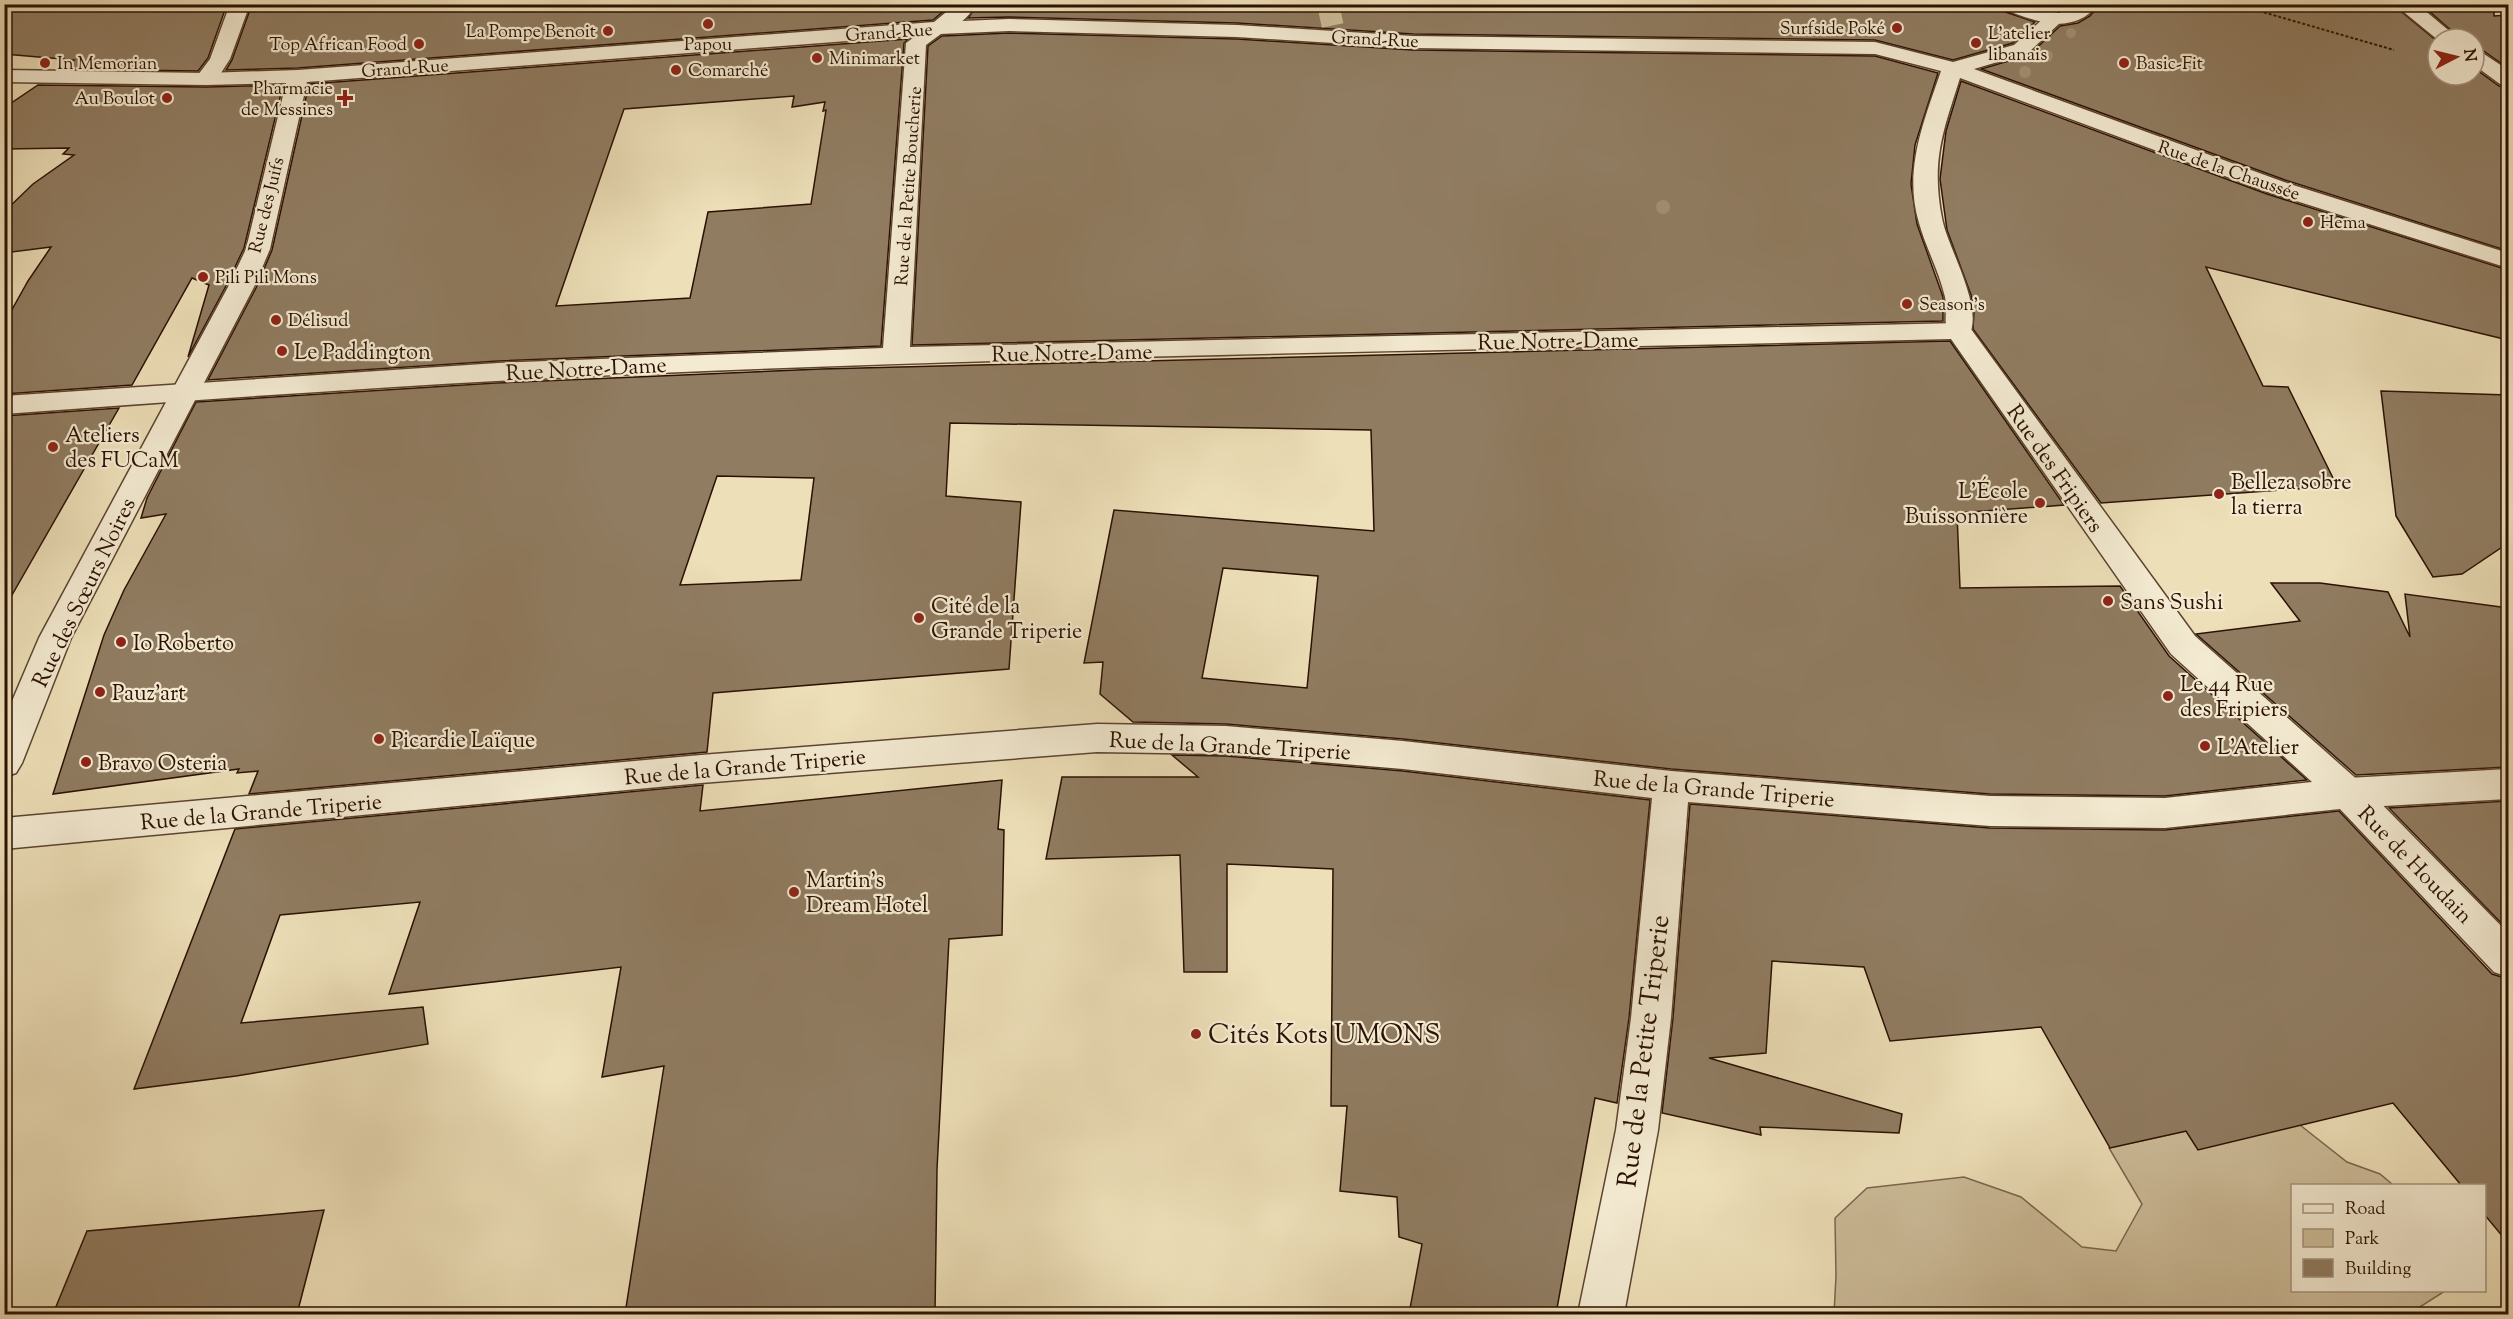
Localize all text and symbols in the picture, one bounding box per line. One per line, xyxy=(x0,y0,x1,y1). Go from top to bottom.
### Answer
marker: Papou xyxy=(701,17,715,31)
place label: Surfside Poké xyxy=(1780,17,1885,43)
street label: Grand-Rue xyxy=(845,18,934,50)
place label: La Pompe Benoit xyxy=(466,20,596,46)
marker: Surfside Poké xyxy=(1890,21,1904,35)
place label: L'atelier libanais xyxy=(1988,22,2051,69)
marker: La Pompe Benoit xyxy=(601,24,615,38)
street label: Grand-Rue xyxy=(1331,26,1419,56)
north arrow xyxy=(2426,27,2486,87)
place label: Top African Food xyxy=(269,33,407,59)
place label: Papou xyxy=(684,33,732,59)
marker: L'atelier libanais xyxy=(1969,36,1983,50)
marker: Top African Food xyxy=(412,37,426,51)
place label: Minimarket xyxy=(829,47,920,73)
text: N xyxy=(2456,48,2481,63)
marker: Minimarket xyxy=(810,51,824,65)
place label: In Memorian xyxy=(57,52,158,78)
place label: Basic-Fit xyxy=(2136,52,2203,78)
street label: Grand-Rue xyxy=(361,54,450,86)
marker: In Memorian xyxy=(38,56,52,70)
marker: Basic-Fit xyxy=(2117,56,2131,70)
place label: Comarché xyxy=(688,59,768,85)
marker: Comarché xyxy=(669,63,683,77)
place label: Pharmacie de Messines xyxy=(241,77,333,124)
street label: Rue de la Petite Boucherie xyxy=(890,85,930,287)
place label: Au Boulot xyxy=(74,87,155,113)
marker: Au Boulot xyxy=(160,91,174,105)
marker: Pharmacie de Messines xyxy=(338,91,352,105)
street label: Rue de la Chaussée xyxy=(2154,135,2303,208)
street label: Rue des Juifs xyxy=(243,155,292,256)
place label: Hema xyxy=(2320,211,2366,237)
marker: Hema xyxy=(2301,215,2315,229)
place label: Pili Pili Mons xyxy=(215,266,317,292)
marker: Pili Pili Mons xyxy=(196,270,210,284)
place label: Season's xyxy=(1919,293,1985,319)
marker: Season's xyxy=(1900,297,1914,311)
place label: Délisud xyxy=(288,309,348,335)
marker: Délisud xyxy=(269,313,283,327)
street label: Rue Notre-Dame xyxy=(1477,326,1639,360)
place label: Le Paddington xyxy=(294,338,431,370)
street label: Rue Notre-Dame xyxy=(991,338,1153,372)
marker: Le Paddington xyxy=(275,344,289,358)
street label: Rue Notre-Dame xyxy=(505,351,668,391)
street label: Rue des Fripiers xyxy=(1997,399,2110,540)
place label: Ateliers des FUCaM xyxy=(65,421,179,478)
marker: Ateliers des FUCaM xyxy=(46,440,60,454)
place label: Belleza sobre la tierra xyxy=(2231,468,2351,525)
place label: L'École Buissonnière xyxy=(1905,476,2028,534)
marker: Belleza sobre la tierra xyxy=(2212,487,2226,501)
street label: Rue des Sœurs Noires xyxy=(26,493,146,694)
marker: L'École Buissonnière xyxy=(2033,496,2047,510)
place label: Sans Sushi xyxy=(2120,588,2223,620)
place label: Cité de la Grande Triperie xyxy=(931,592,1082,649)
marker: Sans Sushi xyxy=(2101,594,2115,608)
marker: Cité de la Grande Triperie xyxy=(912,611,926,625)
place label: Io Roberto xyxy=(133,629,234,661)
marker: Io Roberto xyxy=(114,635,128,649)
place label: Le 44 Rue des Fripiers xyxy=(2180,670,2288,727)
place label: Pauz'art xyxy=(112,679,186,711)
marker: Pauz'art xyxy=(93,685,107,699)
marker: Le 44 Rue des Fripiers xyxy=(2161,689,2175,703)
place label: Picardie Laïque xyxy=(391,726,535,758)
street label: Rue de la Grande Triperie xyxy=(1108,726,1352,770)
marker: Picardie Laïque xyxy=(372,732,386,746)
place label: L'Atelier xyxy=(2217,733,2299,765)
marker: L'Atelier xyxy=(2198,739,2212,753)
street label: Rue de la Grande Triperie xyxy=(623,742,867,795)
place label: Bravo Osteria xyxy=(98,749,227,781)
marker: Bravo Osteria xyxy=(79,755,93,769)
street label: Rue de la Grande Triperie xyxy=(1592,764,1836,817)
street label: Rue de la Grande Triperie xyxy=(139,787,383,840)
street label: Rue de Houdain xyxy=(2349,800,2479,933)
place label: Martin's Dream Hotel xyxy=(806,866,928,923)
marker: Martin's Dream Hotel xyxy=(787,885,801,899)
street label: Rue de la Petite Triperie xyxy=(1609,913,1682,1190)
place label: Cités Kots UMONS xyxy=(1208,1017,1440,1056)
marker: Cités Kots UMONS xyxy=(1189,1027,1203,1041)
legend xyxy=(2291,1184,2486,1292)
text: Road xyxy=(2345,1197,2385,1223)
text: Park xyxy=(2345,1227,2380,1253)
text: Building xyxy=(2345,1257,2411,1283)

